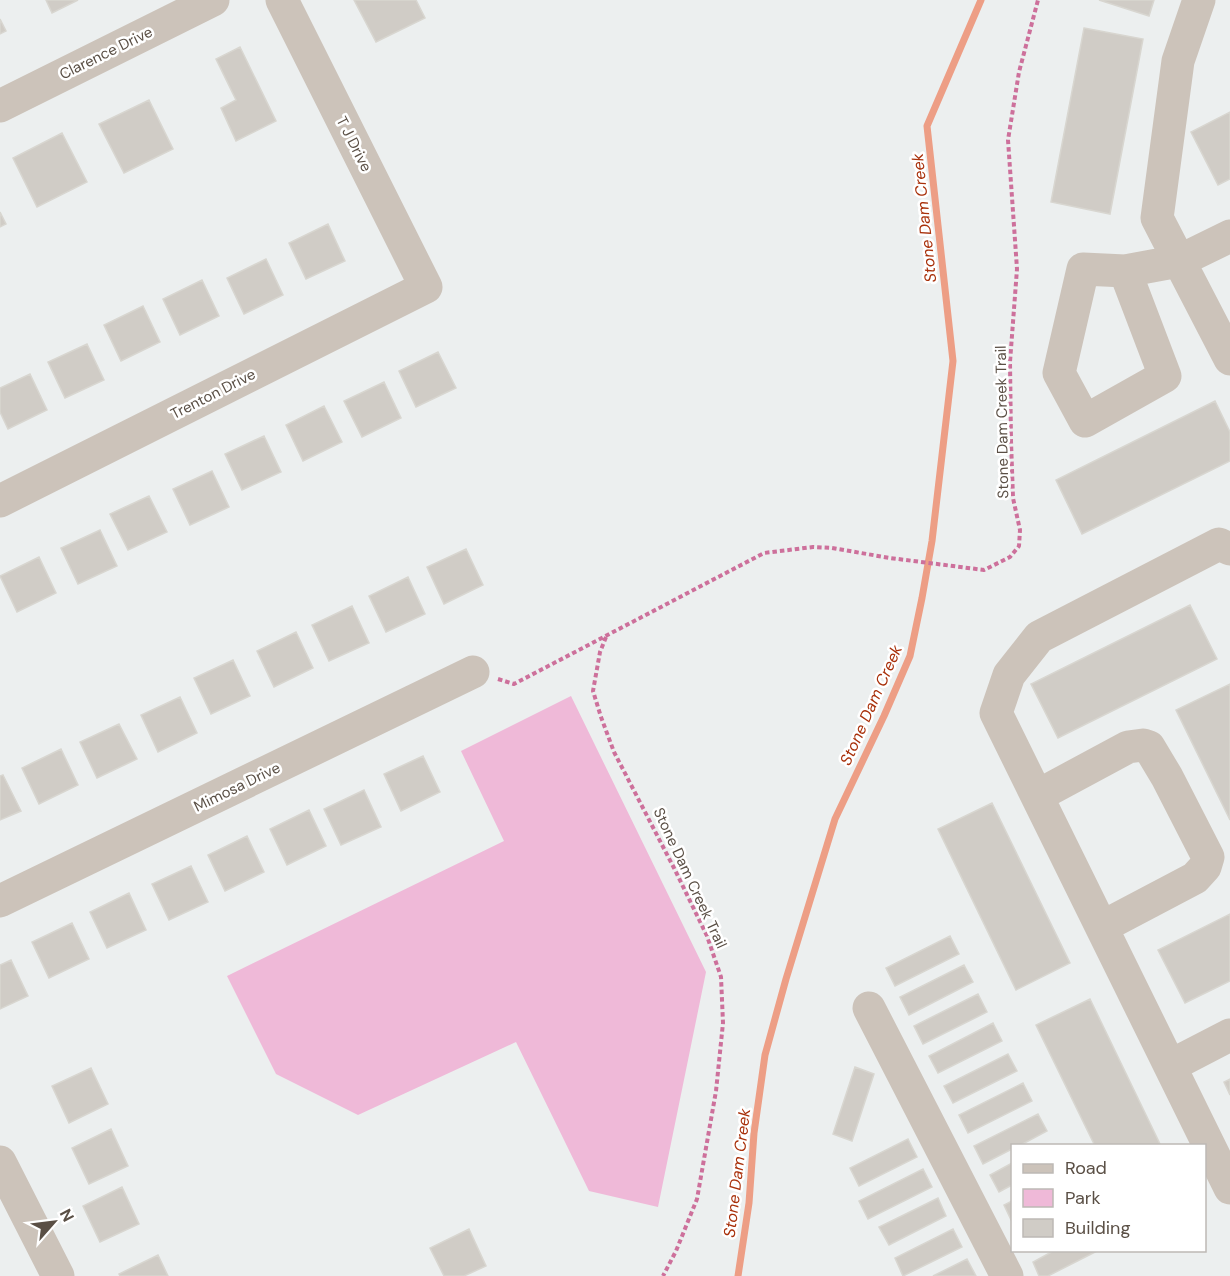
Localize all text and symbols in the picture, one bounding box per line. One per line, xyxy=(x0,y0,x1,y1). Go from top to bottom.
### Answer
street label: Clarence Drive xyxy=(56,22,156,84)
street label: T J Drive xyxy=(332,113,376,175)
water label: Stone Dam Creek xyxy=(907,152,941,284)
street label: Stone Dam Creek Trail xyxy=(991,345,1013,499)
street label: Trenton Drive xyxy=(167,364,259,424)
water label: Stone Dam Creek xyxy=(835,641,907,769)
street label: Mimosa Drive xyxy=(191,757,283,817)
street label: Stone Dam Creek Trail xyxy=(649,804,731,952)
water label: Stone Dam Creek xyxy=(719,1106,755,1239)
legend xyxy=(1011,1144,1206,1252)
text: Road xyxy=(1065,1156,1107,1180)
text: Park xyxy=(1065,1186,1101,1210)
north arrow xyxy=(24,1192,84,1252)
text: N xyxy=(55,1205,79,1225)
text: Building xyxy=(1065,1216,1130,1240)

